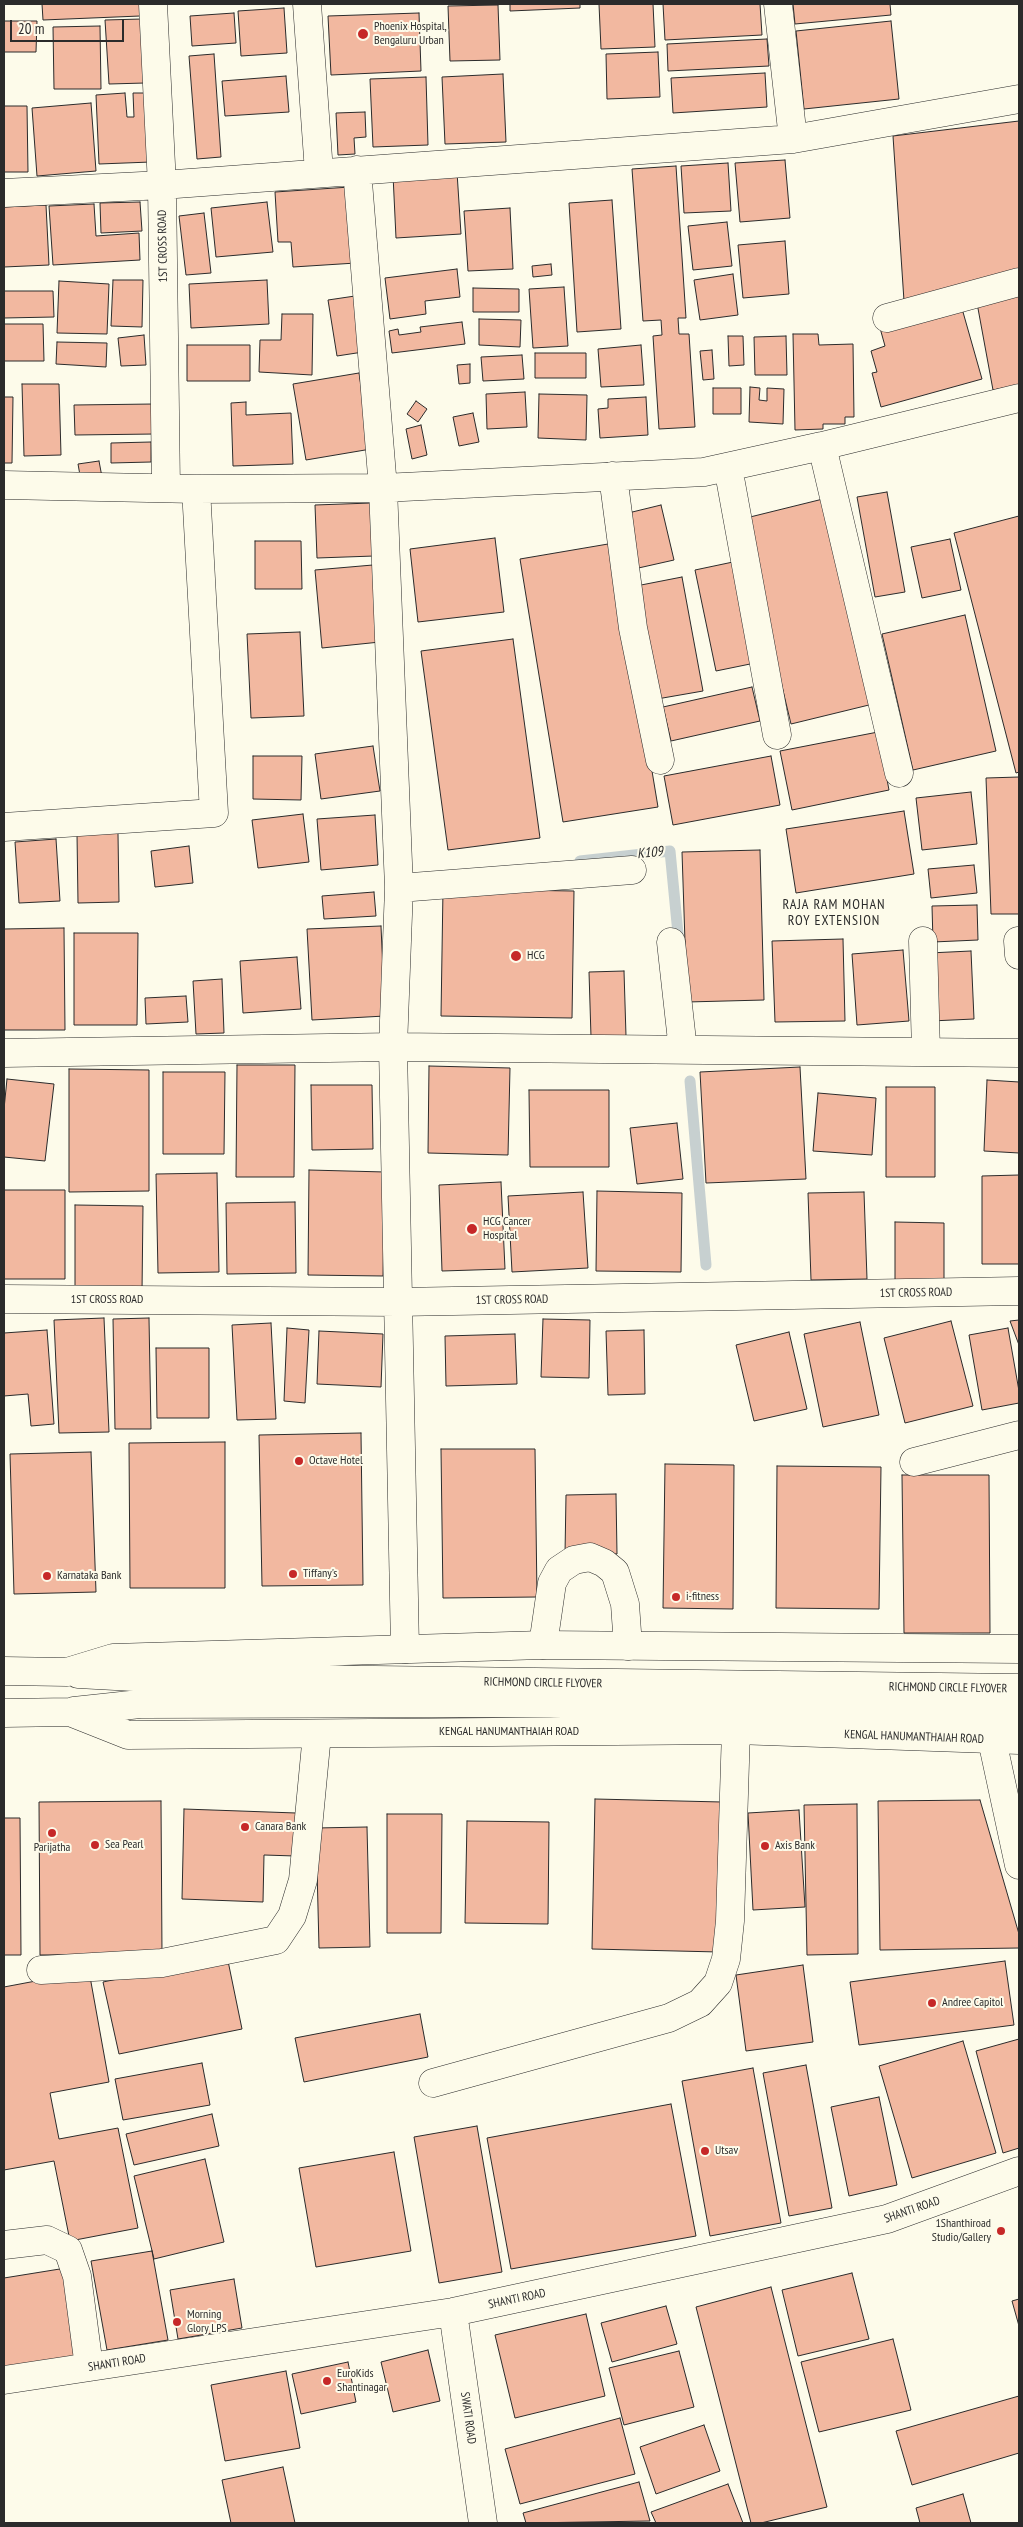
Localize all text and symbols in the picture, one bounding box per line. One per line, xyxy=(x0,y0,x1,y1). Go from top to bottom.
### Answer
scale bar xyxy=(12,10,126,42)
text: 20 m xyxy=(18,19,44,38)
place label: Phoenix Hospital, Bengaluru Urban xyxy=(374,20,447,48)
marker: Phoenix Hospital, Bengaluru Urban xyxy=(356,27,370,41)
street label: 1ST CROSS ROAD xyxy=(155,210,171,282)
water label: K109 xyxy=(636,843,664,863)
district label: RAJA RAM MOHAN ROY EXTENSION xyxy=(781,897,887,930)
marker: HCG xyxy=(509,949,523,963)
place label: HCG xyxy=(527,949,545,963)
place label: HCG Cancer Hospital xyxy=(483,1215,531,1243)
marker: HCG Cancer Hospital xyxy=(465,1222,479,1236)
street label: 1ST CROSS ROAD xyxy=(880,1285,952,1301)
street label: 1ST CROSS ROAD xyxy=(476,1292,548,1308)
street label: 1ST CROSS ROAD xyxy=(71,1293,143,1307)
place label: Octave Hotel xyxy=(309,1454,363,1468)
marker: Octave Hotel xyxy=(293,1455,305,1467)
place label: Tiffany's xyxy=(303,1567,337,1581)
marker: Tiffany's xyxy=(287,1568,299,1580)
place label: Karnataka Bank xyxy=(57,1569,121,1583)
marker: Karnataka Bank xyxy=(41,1570,53,1582)
place label: i-fitness xyxy=(686,1590,719,1604)
marker: i-fitness xyxy=(670,1591,682,1603)
street label: RICHMOND CIRCLE FLYOVER xyxy=(484,1675,602,1691)
street label: RICHMOND CIRCLE FLYOVER xyxy=(889,1680,1007,1696)
street label: KENGAL HANUMANTHAIAH ROAD xyxy=(439,1725,579,1739)
street label: KENGAL HANUMANTHAIAH ROAD xyxy=(844,1727,984,1747)
place label: Canara Bank xyxy=(255,1820,306,1834)
marker: Canara Bank xyxy=(239,1821,251,1833)
marker: Parijatha xyxy=(46,1827,58,1839)
place label: Sea Pearl xyxy=(105,1838,143,1852)
marker: Sea Pearl xyxy=(89,1839,101,1851)
place label: Axis Bank xyxy=(775,1839,815,1853)
marker: Axis Bank xyxy=(759,1840,771,1852)
place label: Parijatha xyxy=(34,1841,70,1855)
place label: Andree Capitol xyxy=(942,1996,1003,2010)
marker: Andree Capitol xyxy=(926,1997,938,2009)
place label: Utsav xyxy=(715,2144,738,2158)
marker: Utsav xyxy=(699,2145,711,2157)
street label: SHANTI ROAD xyxy=(882,2194,942,2226)
place label: 1Shanthiroad Studio/Gallery xyxy=(932,2217,991,2245)
marker: 1Shanthiroad Studio/Gallery xyxy=(995,2225,1007,2237)
street label: SHANTI ROAD xyxy=(487,2286,547,2312)
place label: Morning Glory LPS xyxy=(187,2308,227,2336)
marker: Morning Glory LPS xyxy=(171,2316,183,2328)
street label: SHANTI ROAD xyxy=(87,2351,147,2375)
place label: EuroKids Shantinagar xyxy=(337,2367,387,2395)
marker: EuroKids Shantinagar xyxy=(321,2375,333,2387)
street label: SWATI ROAD xyxy=(457,2391,479,2445)

